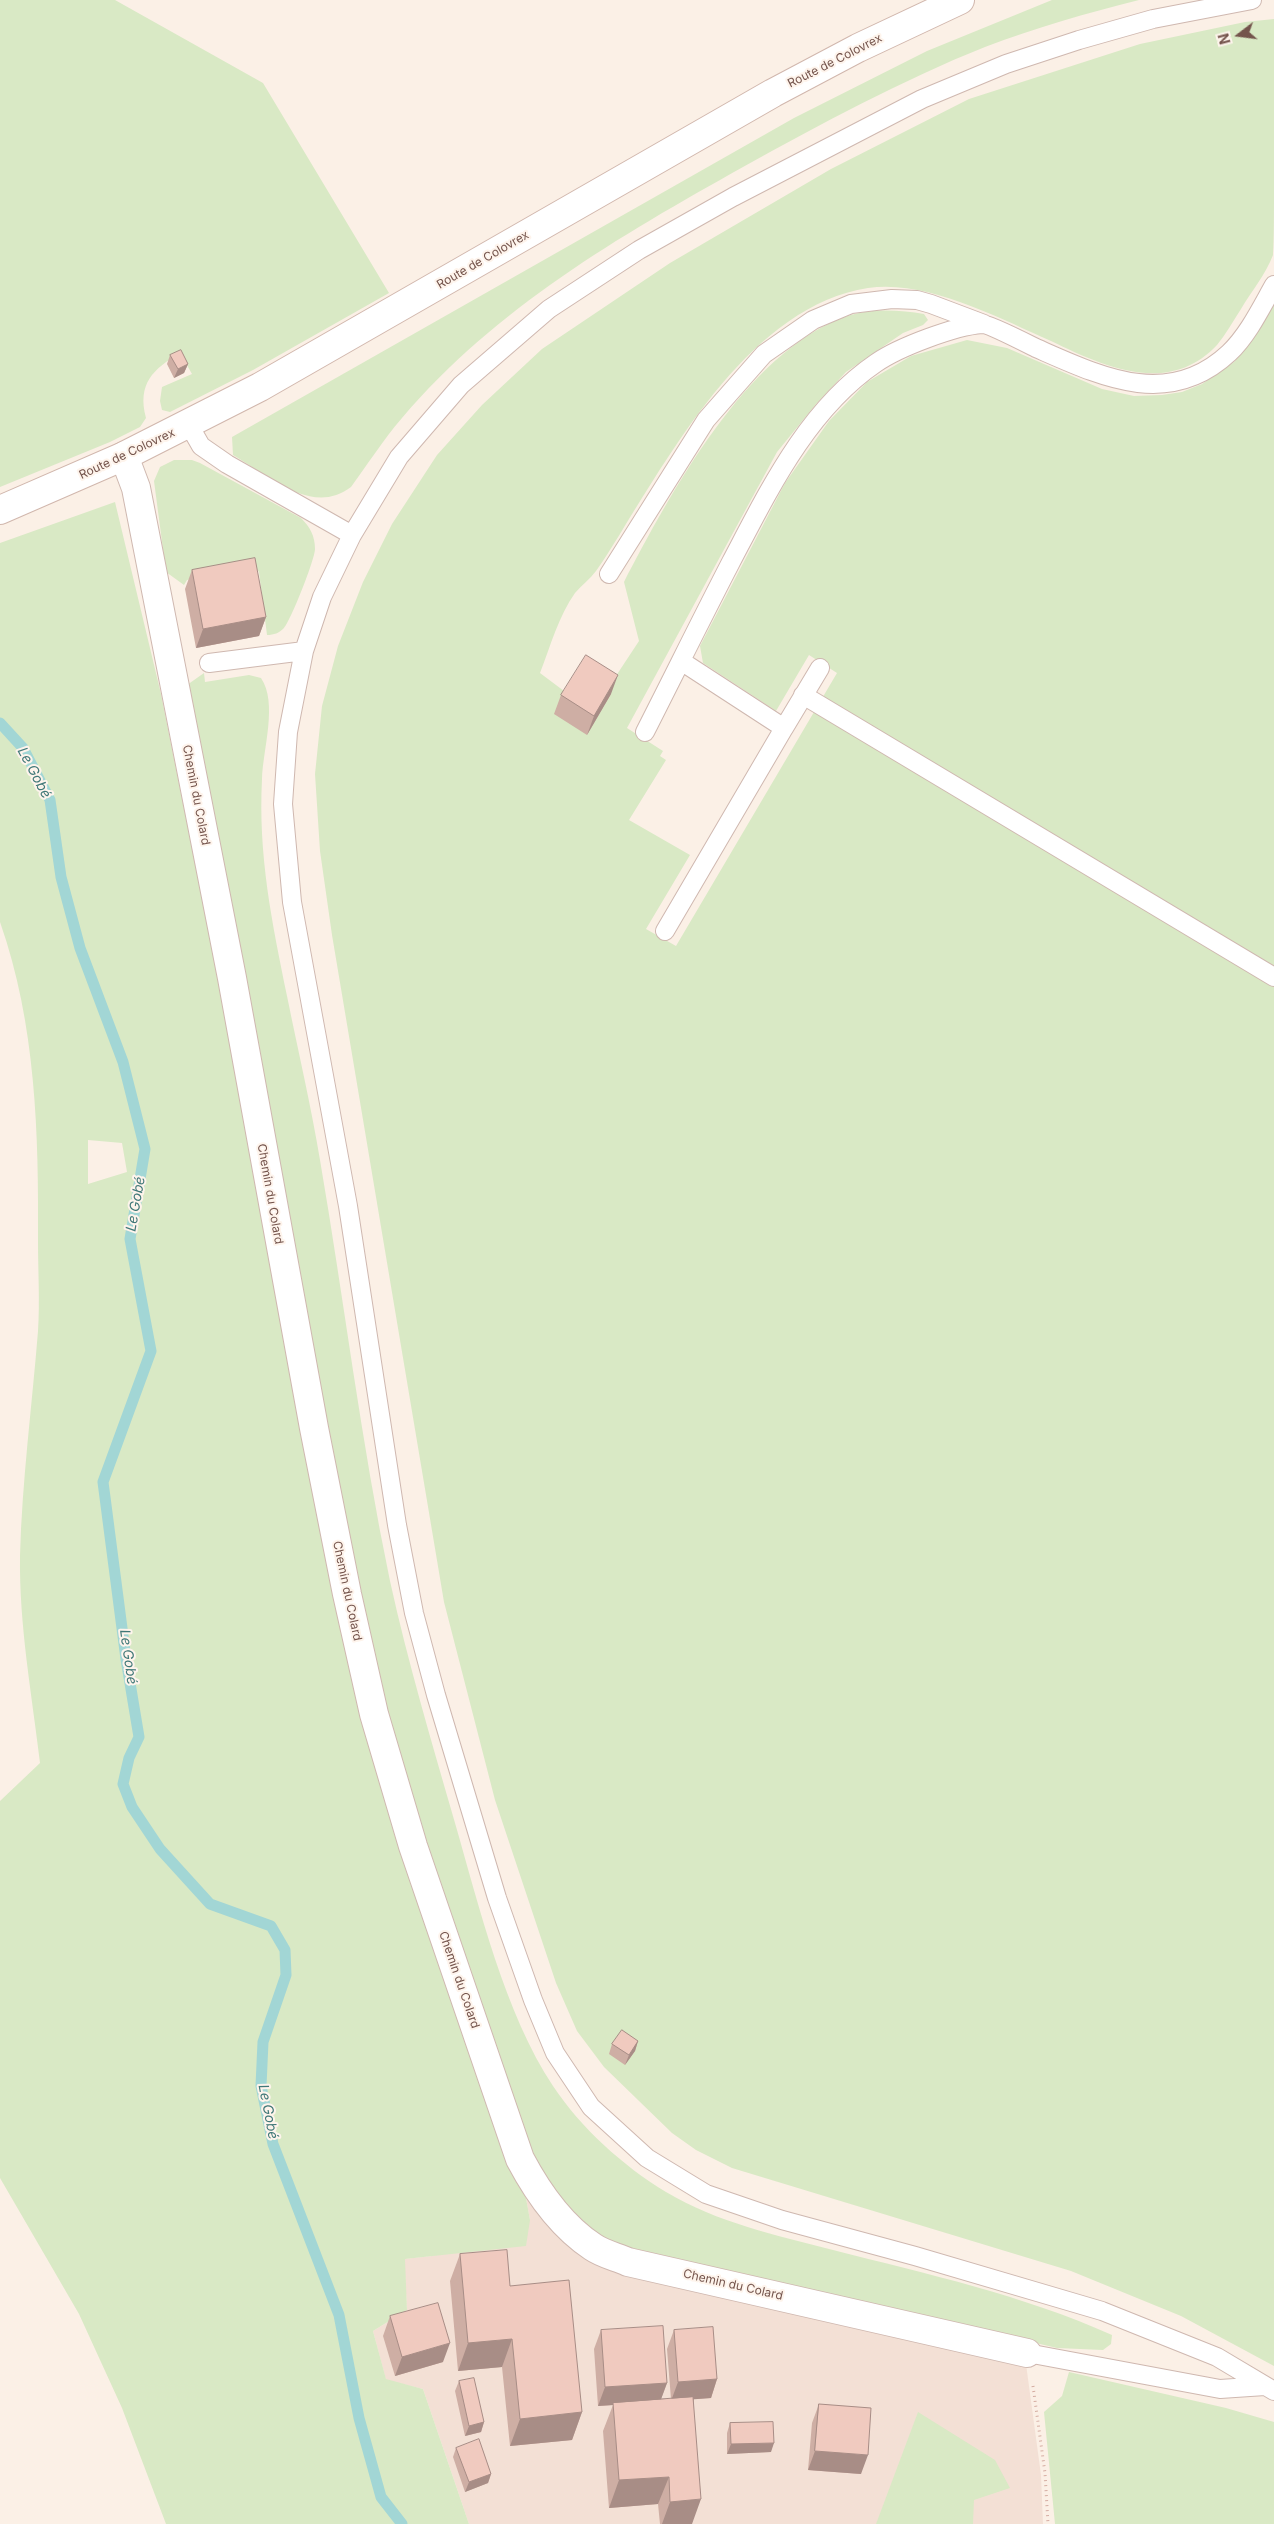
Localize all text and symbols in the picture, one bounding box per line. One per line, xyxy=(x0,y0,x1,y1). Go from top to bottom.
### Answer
north arrow xyxy=(1214,10,1264,60)
street label: Route de Colovrex xyxy=(785,31,885,91)
text: N xyxy=(1214,32,1234,46)
street label: Route de Colovrex xyxy=(434,228,532,292)
street label: Route de Colovrex xyxy=(77,426,177,482)
street label: Chemin du Colard xyxy=(179,744,213,846)
water label: Le Gobé xyxy=(14,745,54,801)
street label: Chemin du Colard xyxy=(254,1143,286,1245)
water label: Le Gobé xyxy=(123,1175,149,1233)
street label: Chemin du Colard xyxy=(329,1540,365,1642)
water label: Le Gobé xyxy=(116,1628,140,1686)
street label: Chemin du Colard xyxy=(436,1930,482,2030)
water label: Le Gobé xyxy=(254,2083,282,2141)
street label: Chemin du Colard xyxy=(682,2267,784,2303)

